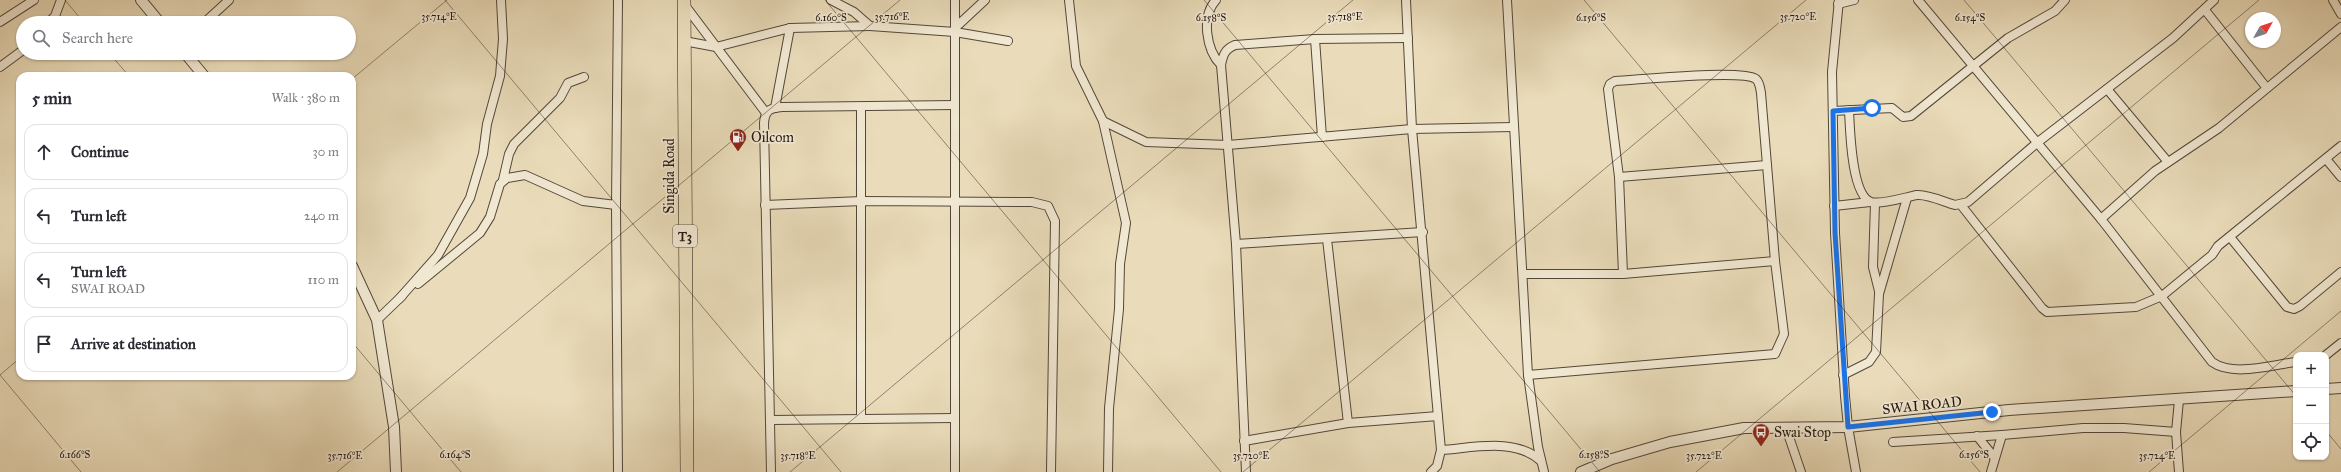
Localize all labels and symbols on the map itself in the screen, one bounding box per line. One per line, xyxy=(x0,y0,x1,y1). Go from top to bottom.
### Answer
text: 35.714°E xyxy=(421,11,457,23)
text: 35.716°E xyxy=(874,11,910,23)
text: 35.718°E xyxy=(1327,11,1363,23)
text: 35.720°E xyxy=(1780,11,1816,23)
text: 6.160°S xyxy=(815,12,847,24)
text: 6.158°S xyxy=(1196,12,1226,24)
text: 6.156°S xyxy=(1576,12,1606,24)
text: 6.154°S xyxy=(1955,12,1985,24)
north arrow xyxy=(2245,12,2281,48)
route start xyxy=(1863,99,1881,117)
fuel station icon: Oilcom xyxy=(728,127,748,152)
place label: Oilcom xyxy=(751,129,794,146)
street label: Singida Road xyxy=(661,138,678,214)
road number: T3 xyxy=(673,225,697,247)
street label: SWAI ROAD xyxy=(1882,393,1963,418)
route end xyxy=(1983,403,2001,421)
bus stop icon: Swai Stop xyxy=(1751,422,1771,447)
place label: Swai Stop xyxy=(1774,424,1831,441)
text: 6.166°S xyxy=(60,449,91,461)
text: 6.164°S xyxy=(439,449,471,461)
text: 6.158°S xyxy=(1579,449,1609,461)
text: 6.156°S xyxy=(1959,449,1989,461)
text: 35.716°E xyxy=(327,450,363,462)
text: 35.718°E xyxy=(780,450,816,462)
text: 35.720°E xyxy=(1233,450,1269,462)
text: 35.722°E xyxy=(1686,450,1722,462)
text: 35.724°E xyxy=(2139,450,2175,462)

